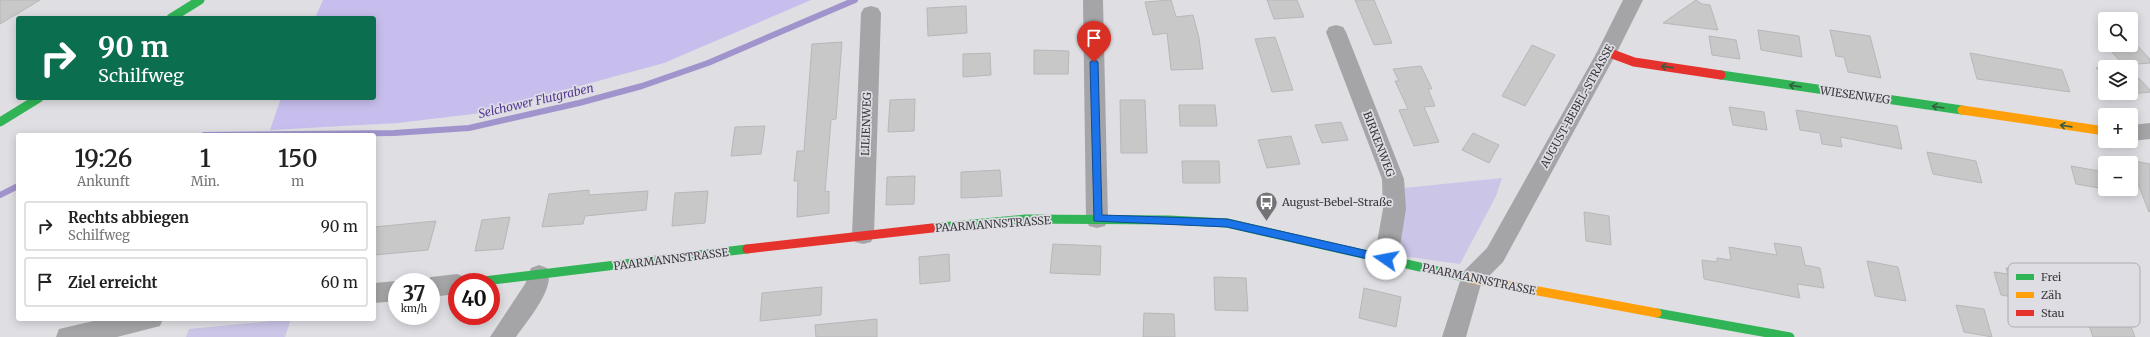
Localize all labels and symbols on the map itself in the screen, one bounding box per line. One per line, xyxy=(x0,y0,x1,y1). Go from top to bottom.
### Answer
pin xyxy=(1077,21,1111,62)
street label: AUGUST-BEBEL-STRASSE xyxy=(1537,42,1617,171)
one-way arrow xyxy=(1661,63,1674,71)
water label: Selchower Flutgraben xyxy=(477,80,595,121)
one-way arrow xyxy=(1789,82,1802,90)
street label: WIESENWEG xyxy=(1818,83,1891,107)
street label: LILIENWEG xyxy=(858,92,874,156)
one-way arrow xyxy=(1932,103,1945,111)
street label: BIRKENWEG xyxy=(1360,109,1398,179)
one-way arrow xyxy=(2060,122,2073,130)
bus stop icon: August-Bebel-Straße xyxy=(1253,189,1279,222)
place label: August-Bebel-Straße xyxy=(1281,195,1392,209)
street label: PAARMANNSTRASSE xyxy=(935,213,1051,235)
position arrow xyxy=(1365,238,1407,280)
street label: PAARMANNSTRASSE xyxy=(613,245,729,273)
street label: PAARMANNSTRASSE xyxy=(1421,260,1537,298)
legend xyxy=(2008,263,2140,327)
text: Frei xyxy=(2041,270,2062,284)
speed limit sign: 40 xyxy=(448,273,500,325)
text: Zäh xyxy=(2041,288,2062,302)
text: Stau xyxy=(2041,306,2065,320)

